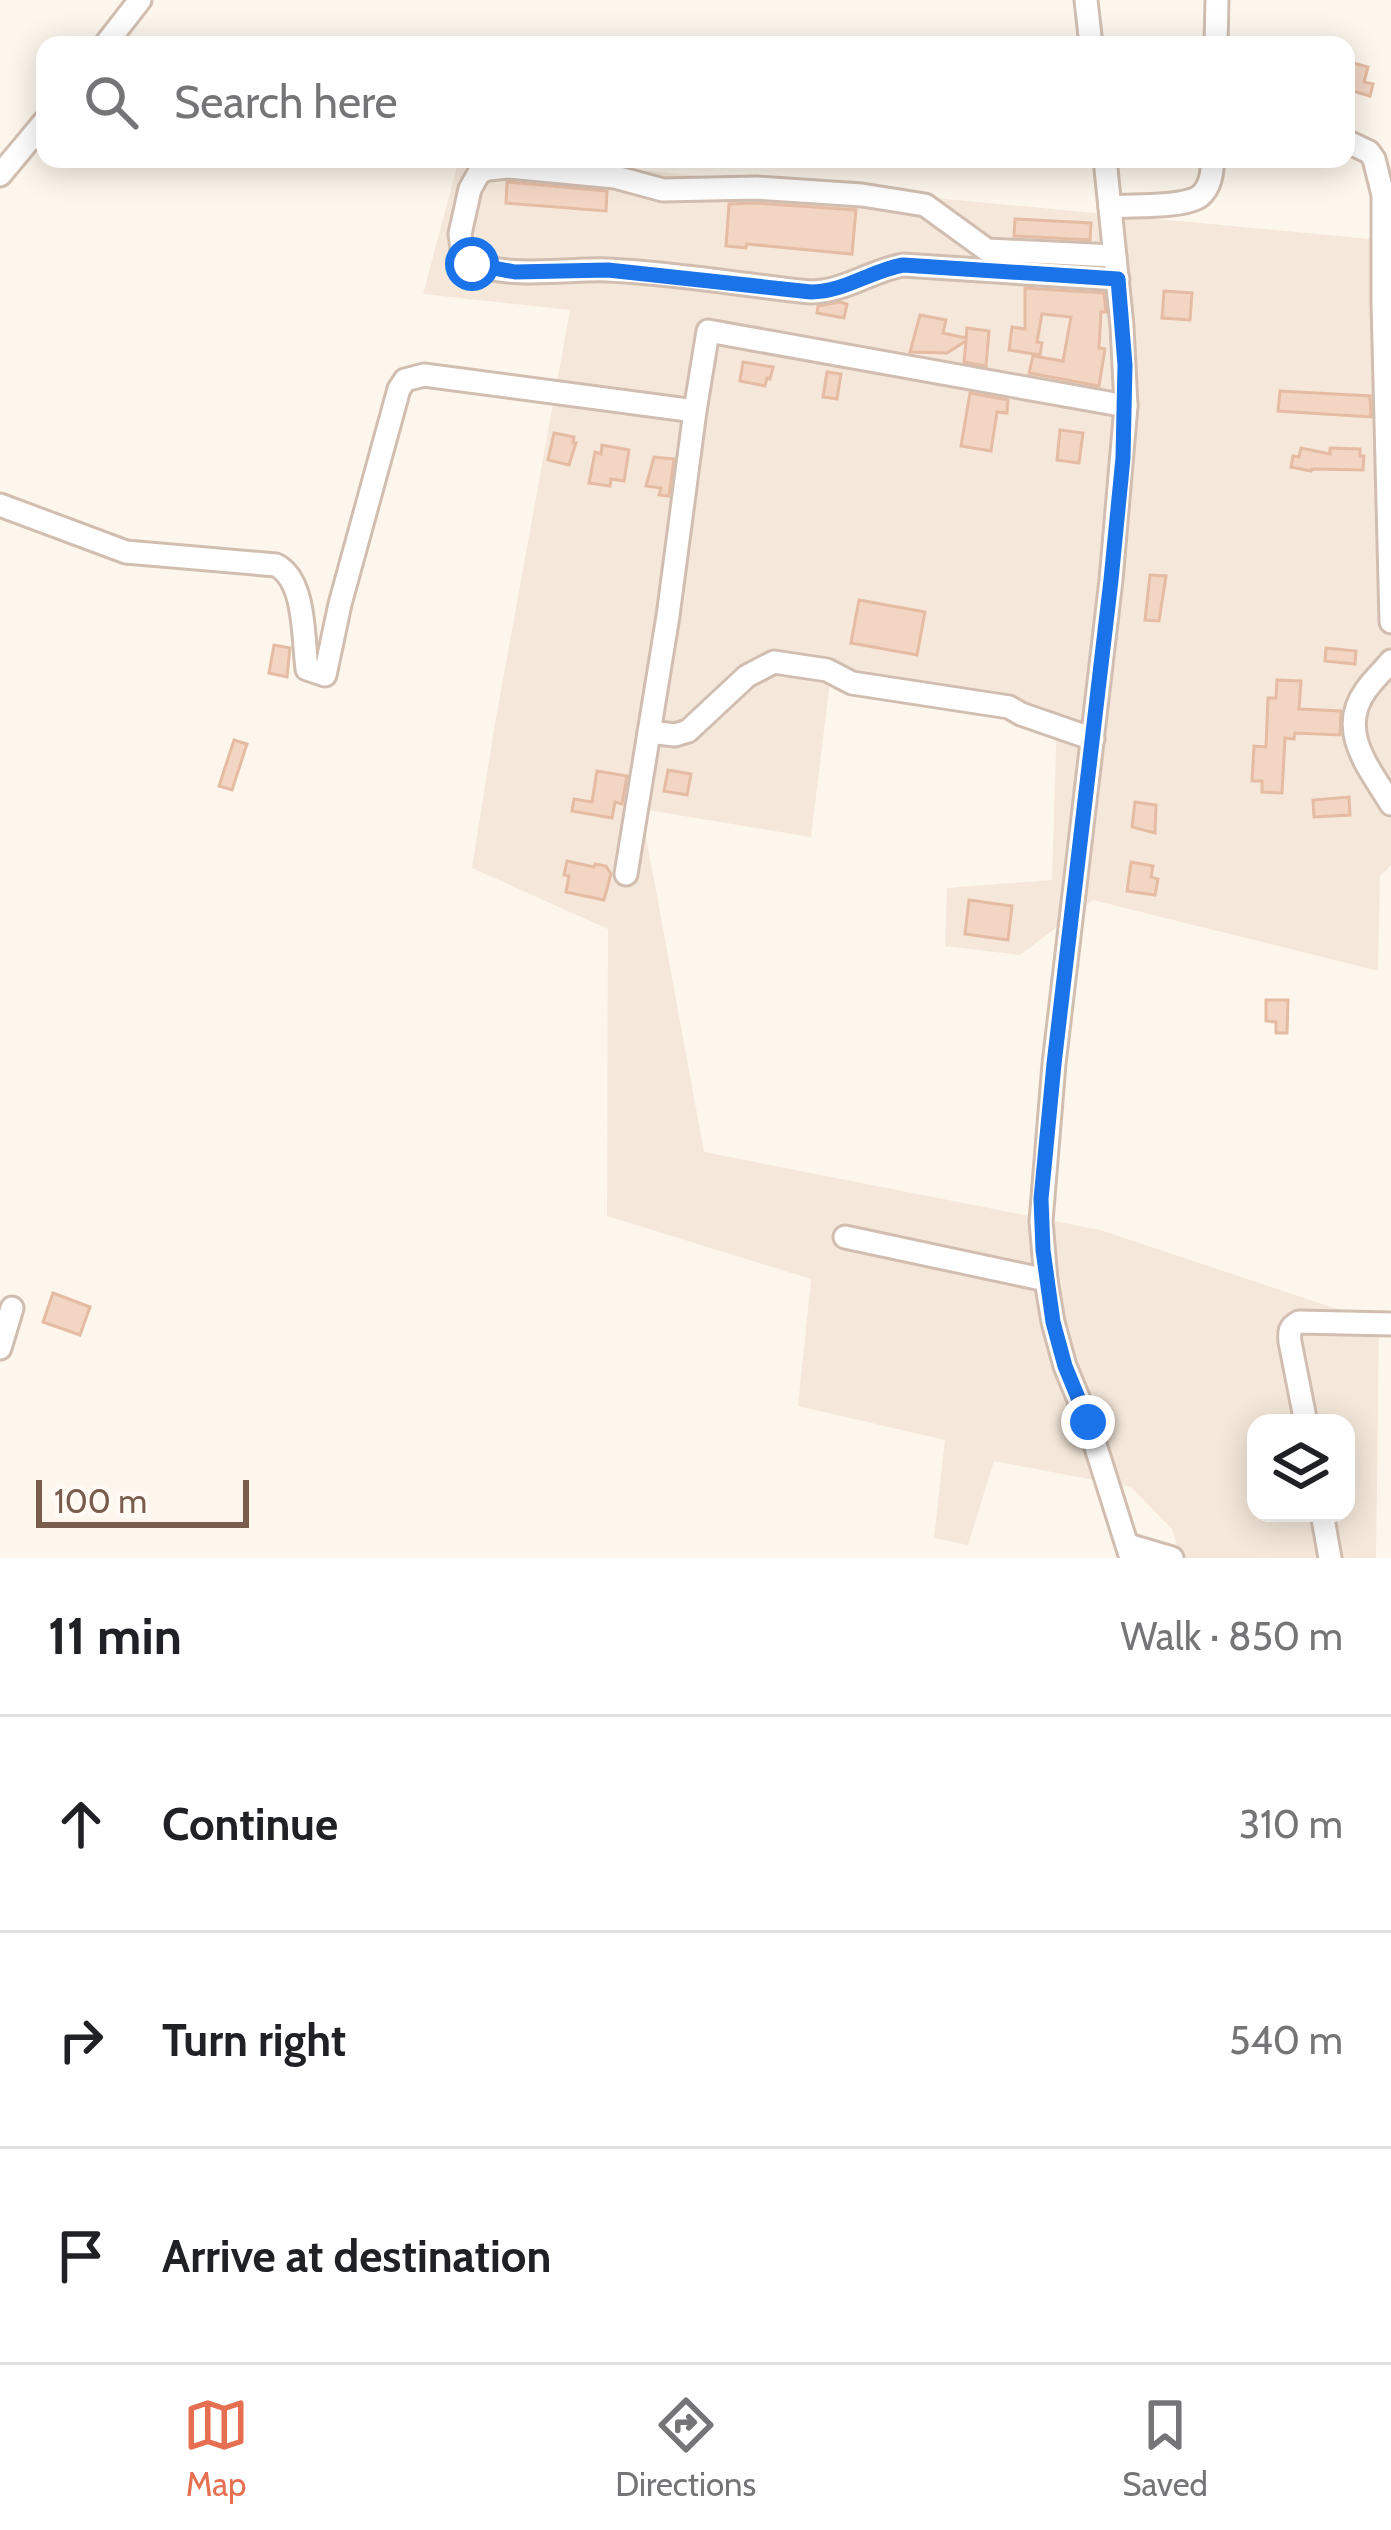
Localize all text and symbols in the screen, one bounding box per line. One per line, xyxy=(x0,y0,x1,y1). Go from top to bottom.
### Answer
search box xyxy=(36,36,1355,168)
icon: search xyxy=(78,69,144,135)
text: Search here xyxy=(174,75,398,129)
route start xyxy=(445,237,499,291)
route end xyxy=(1061,1395,1115,1449)
map controls xyxy=(1247,1414,1355,1522)
button: layers xyxy=(1247,1414,1355,1522)
scale bar xyxy=(36,1474,249,1527)
text: 100 m xyxy=(54,1481,147,1521)
text: 11 min xyxy=(48,1605,182,1667)
text: Walk · 850 m xyxy=(1121,1612,1343,1660)
icon: ahead xyxy=(48,1791,114,1857)
text: Continue xyxy=(162,1797,338,1851)
text: 310 m xyxy=(1239,1800,1343,1848)
icon: right xyxy=(48,2007,114,2073)
text: Turn right xyxy=(162,2013,346,2067)
text: 540 m xyxy=(1229,2016,1343,2064)
icon: arrive xyxy=(48,2223,114,2289)
text: Arrive at destination xyxy=(162,2229,551,2283)
tab: Map xyxy=(183,2392,249,2504)
tab: Directions xyxy=(615,2392,756,2504)
tab: Saved xyxy=(1122,2392,1208,2504)

